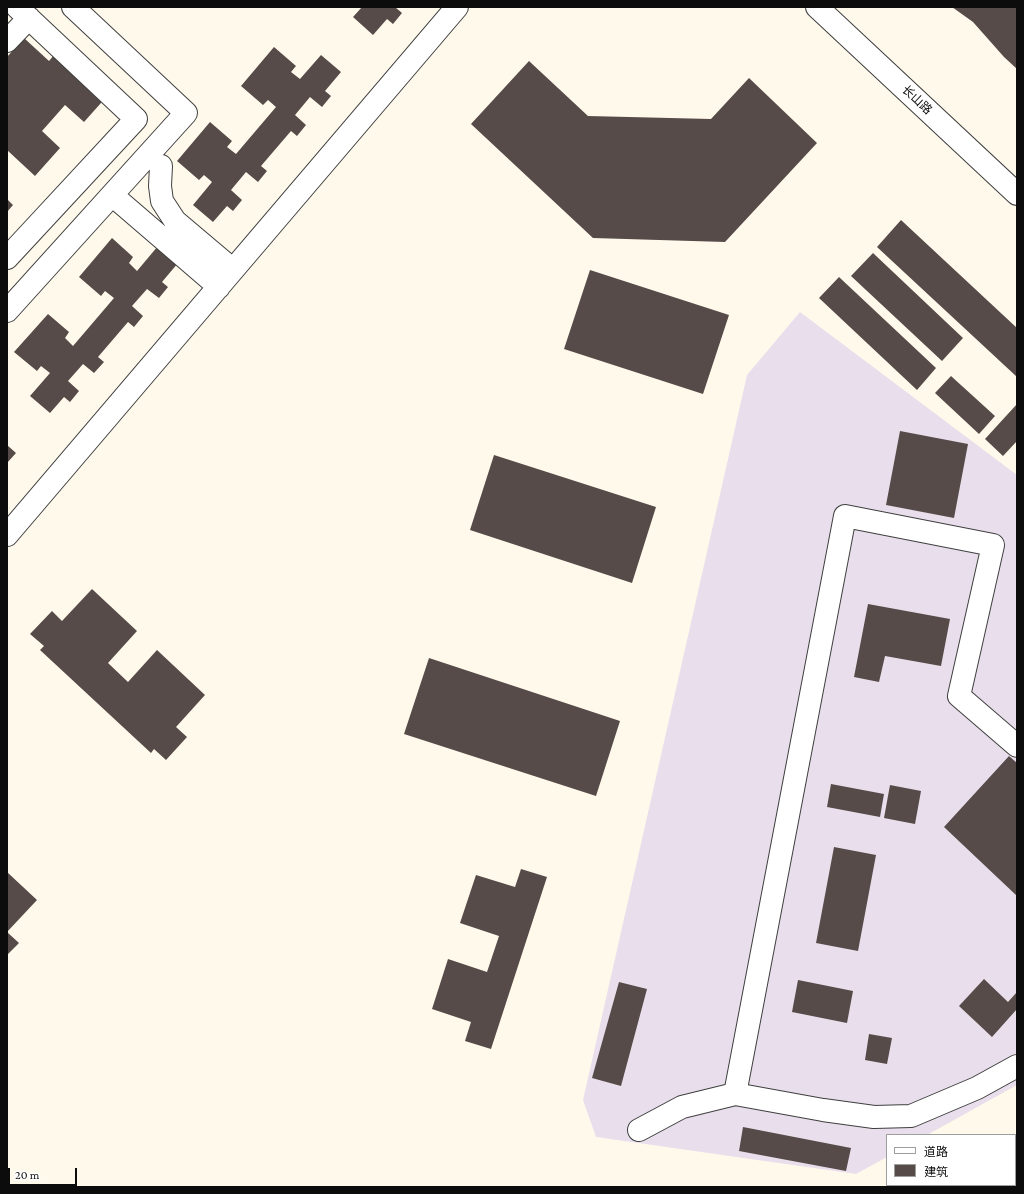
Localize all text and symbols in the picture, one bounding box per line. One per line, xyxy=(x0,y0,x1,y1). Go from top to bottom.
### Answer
street label: 长山路 xyxy=(899,82,935,118)
legend xyxy=(886,1134,1016,1186)
text: 道路 xyxy=(924,1145,948,1159)
scale bar xyxy=(10,1160,79,1186)
text: 建筑 xyxy=(924,1165,948,1179)
text: 20 m xyxy=(15,1168,39,1182)

